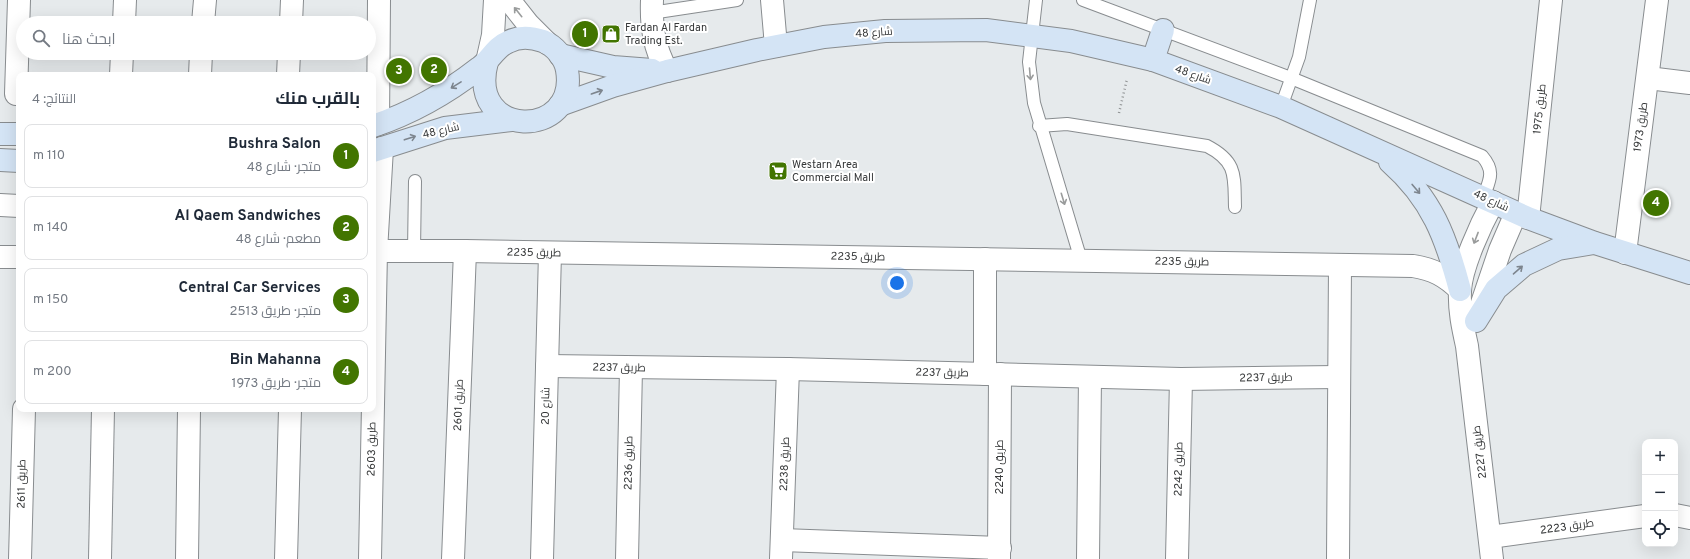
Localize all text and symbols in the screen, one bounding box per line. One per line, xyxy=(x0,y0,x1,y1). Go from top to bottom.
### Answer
one-way arrow xyxy=(514,6,523,17)
search box xyxy=(16,16,376,60)
pin: 1 xyxy=(572,19,598,49)
place label: Fardan Al Fardan Trading Est. xyxy=(625,21,707,48)
shop icon: Fardan Al Fardan Trading Est. xyxy=(600,23,622,45)
street label: شارع 48 xyxy=(855,25,893,41)
icon: search xyxy=(30,27,52,49)
text: ابحث هنا xyxy=(62,31,116,50)
pin: 2 xyxy=(421,55,447,85)
pin: 3 xyxy=(386,56,412,86)
street label: شارع 48 xyxy=(1173,62,1213,88)
one-way arrow xyxy=(1026,67,1033,80)
one-way arrow xyxy=(451,81,462,89)
street label: طريق 1975 xyxy=(1530,83,1550,135)
one-way arrow xyxy=(590,87,602,95)
text: بالقرب منك xyxy=(276,89,360,111)
text: النتائج: 4 xyxy=(32,92,76,108)
street label: طريق 1973 xyxy=(1631,101,1651,153)
street label: شارع 48 xyxy=(421,120,461,142)
one-way arrow xyxy=(404,134,416,142)
text: Bushra Salon xyxy=(228,135,321,154)
text: 110 m xyxy=(33,148,65,164)
text: 1 xyxy=(343,148,349,164)
place label: Westarn Area Commercial Mall xyxy=(792,158,874,185)
text: متجر · شارع 48 xyxy=(247,160,321,176)
supermarket icon: Westarn Area Commercial Mall xyxy=(767,160,789,182)
one-way arrow xyxy=(1411,184,1420,194)
street label: شارع 48 xyxy=(1471,187,1511,215)
pin: 4 xyxy=(1643,188,1669,218)
one-way arrow xyxy=(1060,193,1067,206)
text: Al Qaem Sandwiches xyxy=(174,207,321,226)
text: 140 m xyxy=(33,220,68,236)
text: 2 xyxy=(342,220,350,236)
one-way arrow xyxy=(1472,231,1480,243)
text: مطعم · شارع 48 xyxy=(236,232,321,248)
street label: طريق 2235 xyxy=(507,246,561,260)
street label: طريق 2235 xyxy=(831,250,885,264)
street label: طريق 2235 xyxy=(1155,255,1209,269)
one-way arrow xyxy=(1513,265,1523,275)
your location xyxy=(887,273,907,293)
text: Central Car Services xyxy=(179,279,321,298)
text: 150 m xyxy=(33,292,68,308)
text: 3 xyxy=(342,292,350,308)
text: متجر · طريق 2513 xyxy=(230,304,321,320)
text: Bin Mahanna xyxy=(230,351,321,370)
street label: طريق 2237 xyxy=(592,361,646,375)
text: 200 m xyxy=(33,364,72,380)
text: 4 xyxy=(342,364,350,380)
street label: طريق 2237 xyxy=(915,366,969,380)
street label: طريق 2237 xyxy=(1239,371,1293,385)
text: متجر · طريق 1973 xyxy=(232,376,321,392)
street label: طريق 2601 xyxy=(451,379,467,431)
street label: شارع 20 xyxy=(539,387,553,425)
street label: طريق 2603 xyxy=(365,422,379,476)
street label: طريق 2227 xyxy=(1470,425,1490,479)
street label: طريق 2236 xyxy=(622,436,636,490)
street label: طريق 2238 xyxy=(777,436,793,492)
map controls xyxy=(1642,439,1678,547)
button: + xyxy=(1642,439,1678,475)
street label: طريق 2240 xyxy=(993,440,1007,494)
street label: طريق 2242 xyxy=(1172,442,1186,496)
street label: طريق 2611 xyxy=(15,459,29,509)
button: − xyxy=(1642,475,1678,511)
button: locate xyxy=(1642,511,1678,547)
street label: طريق 2223 xyxy=(1539,516,1595,538)

